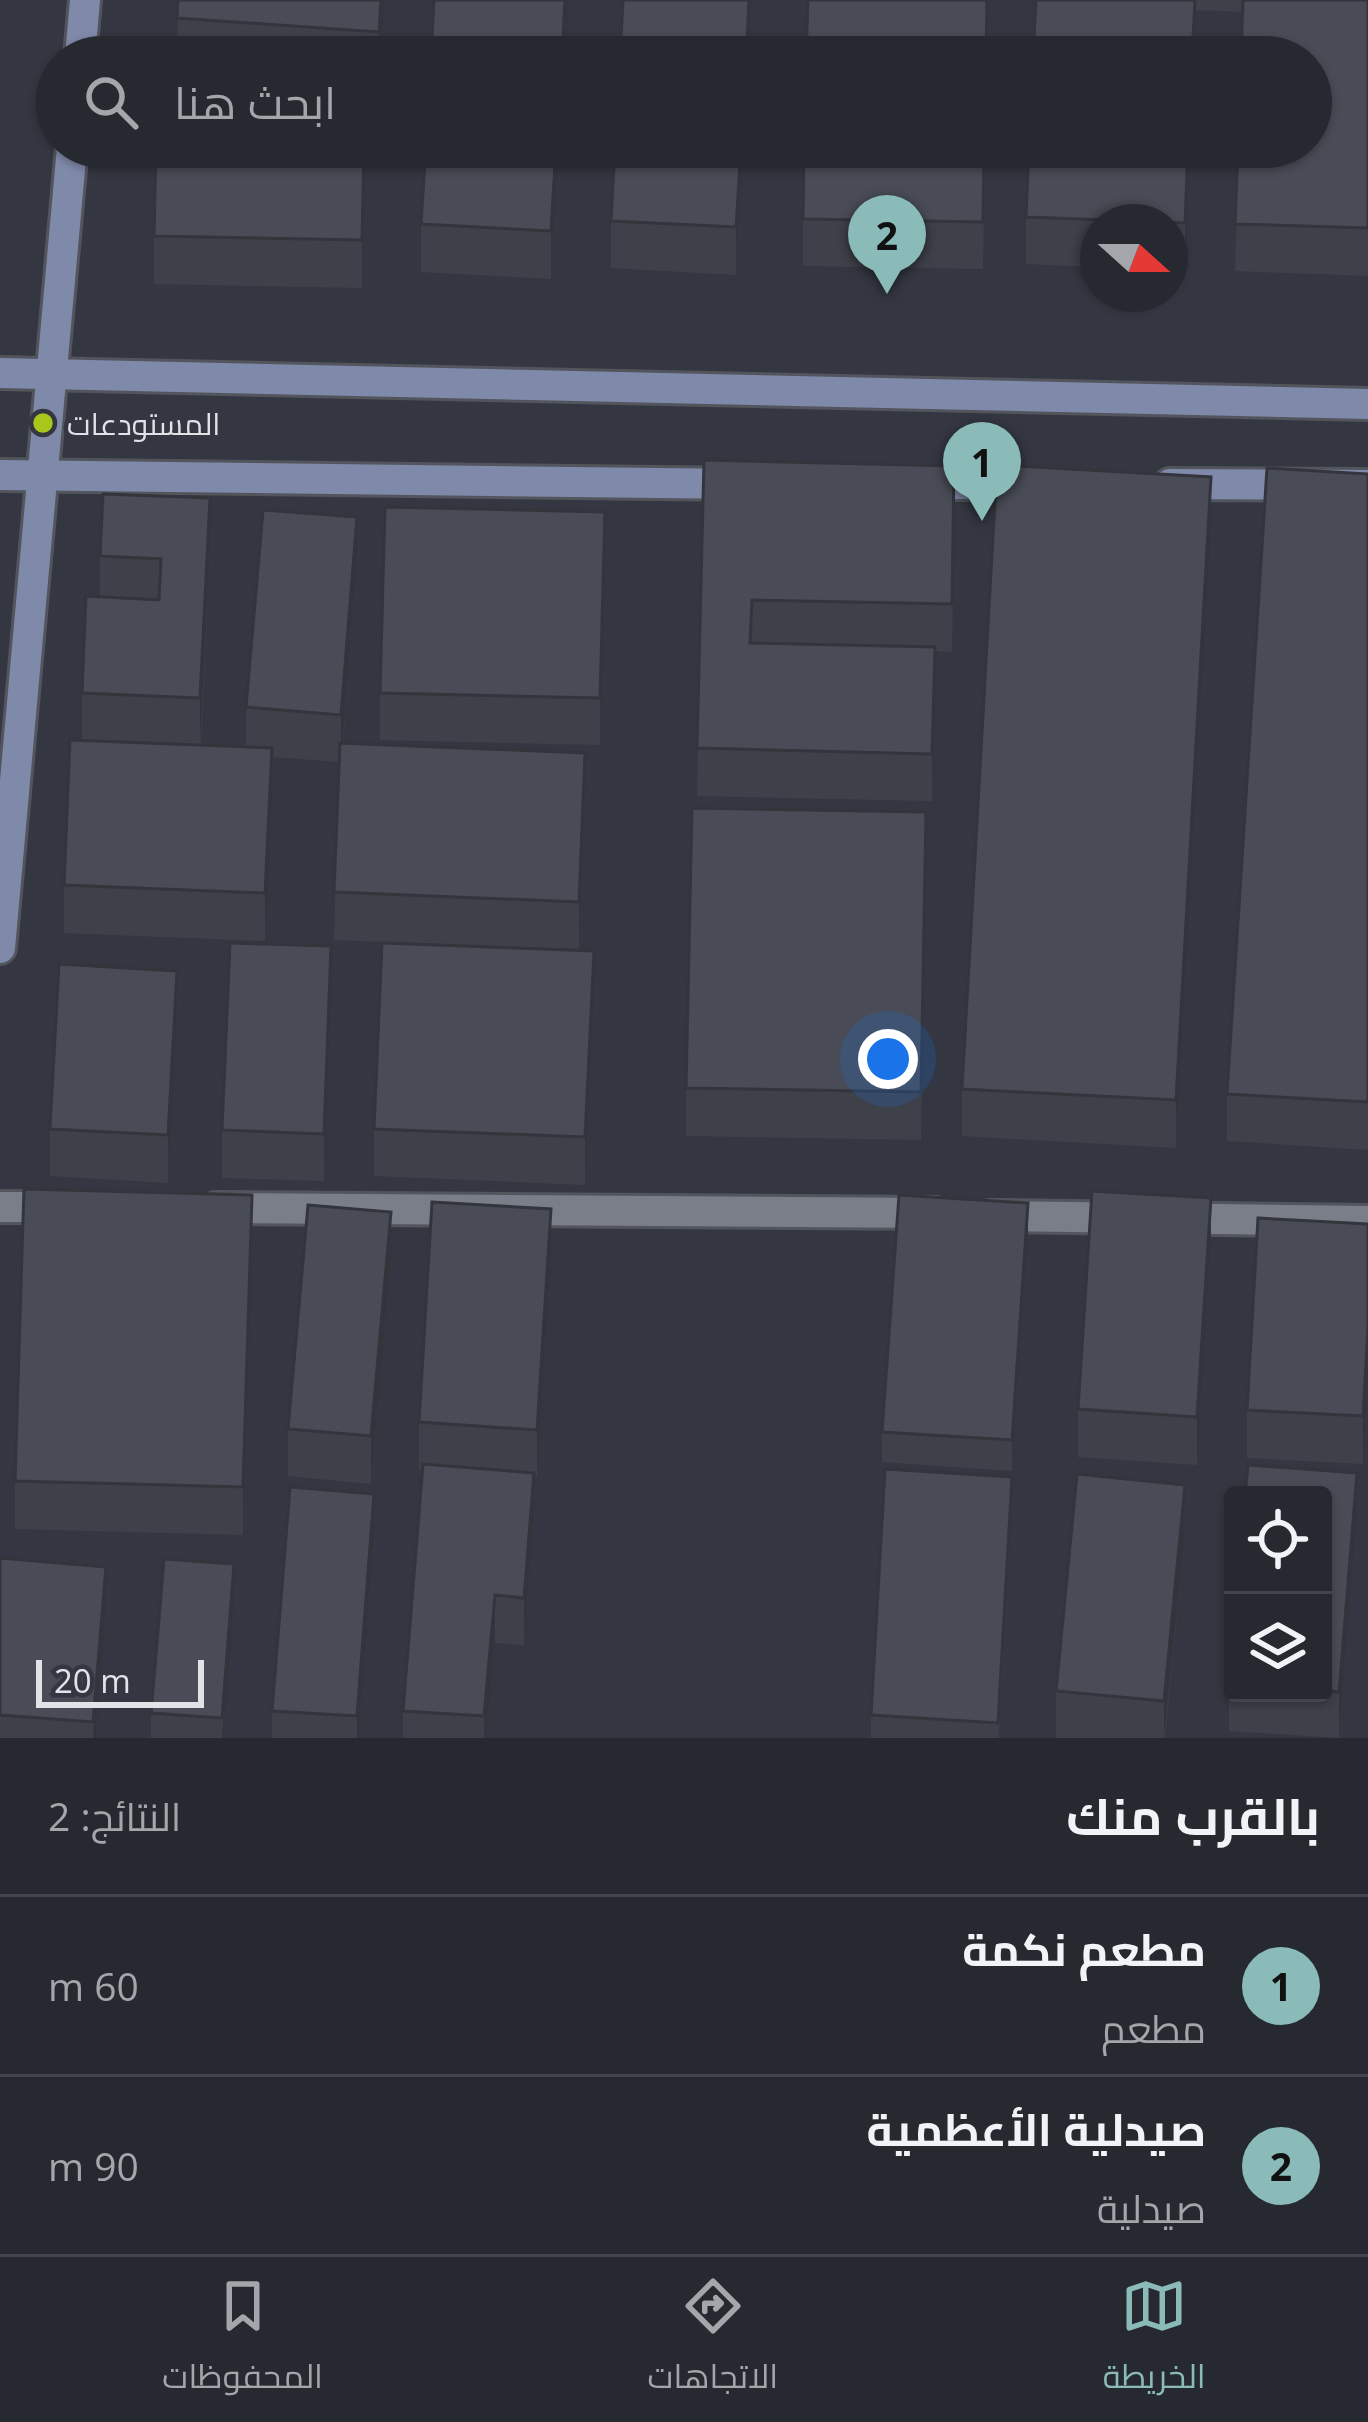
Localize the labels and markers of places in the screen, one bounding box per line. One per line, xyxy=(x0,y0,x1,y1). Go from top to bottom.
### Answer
pin: 2 xyxy=(848,195,926,294)
place label: المستودعات xyxy=(67,403,220,444)
marker: المستودعات xyxy=(30,410,56,436)
pin: 1 xyxy=(943,422,1021,521)

